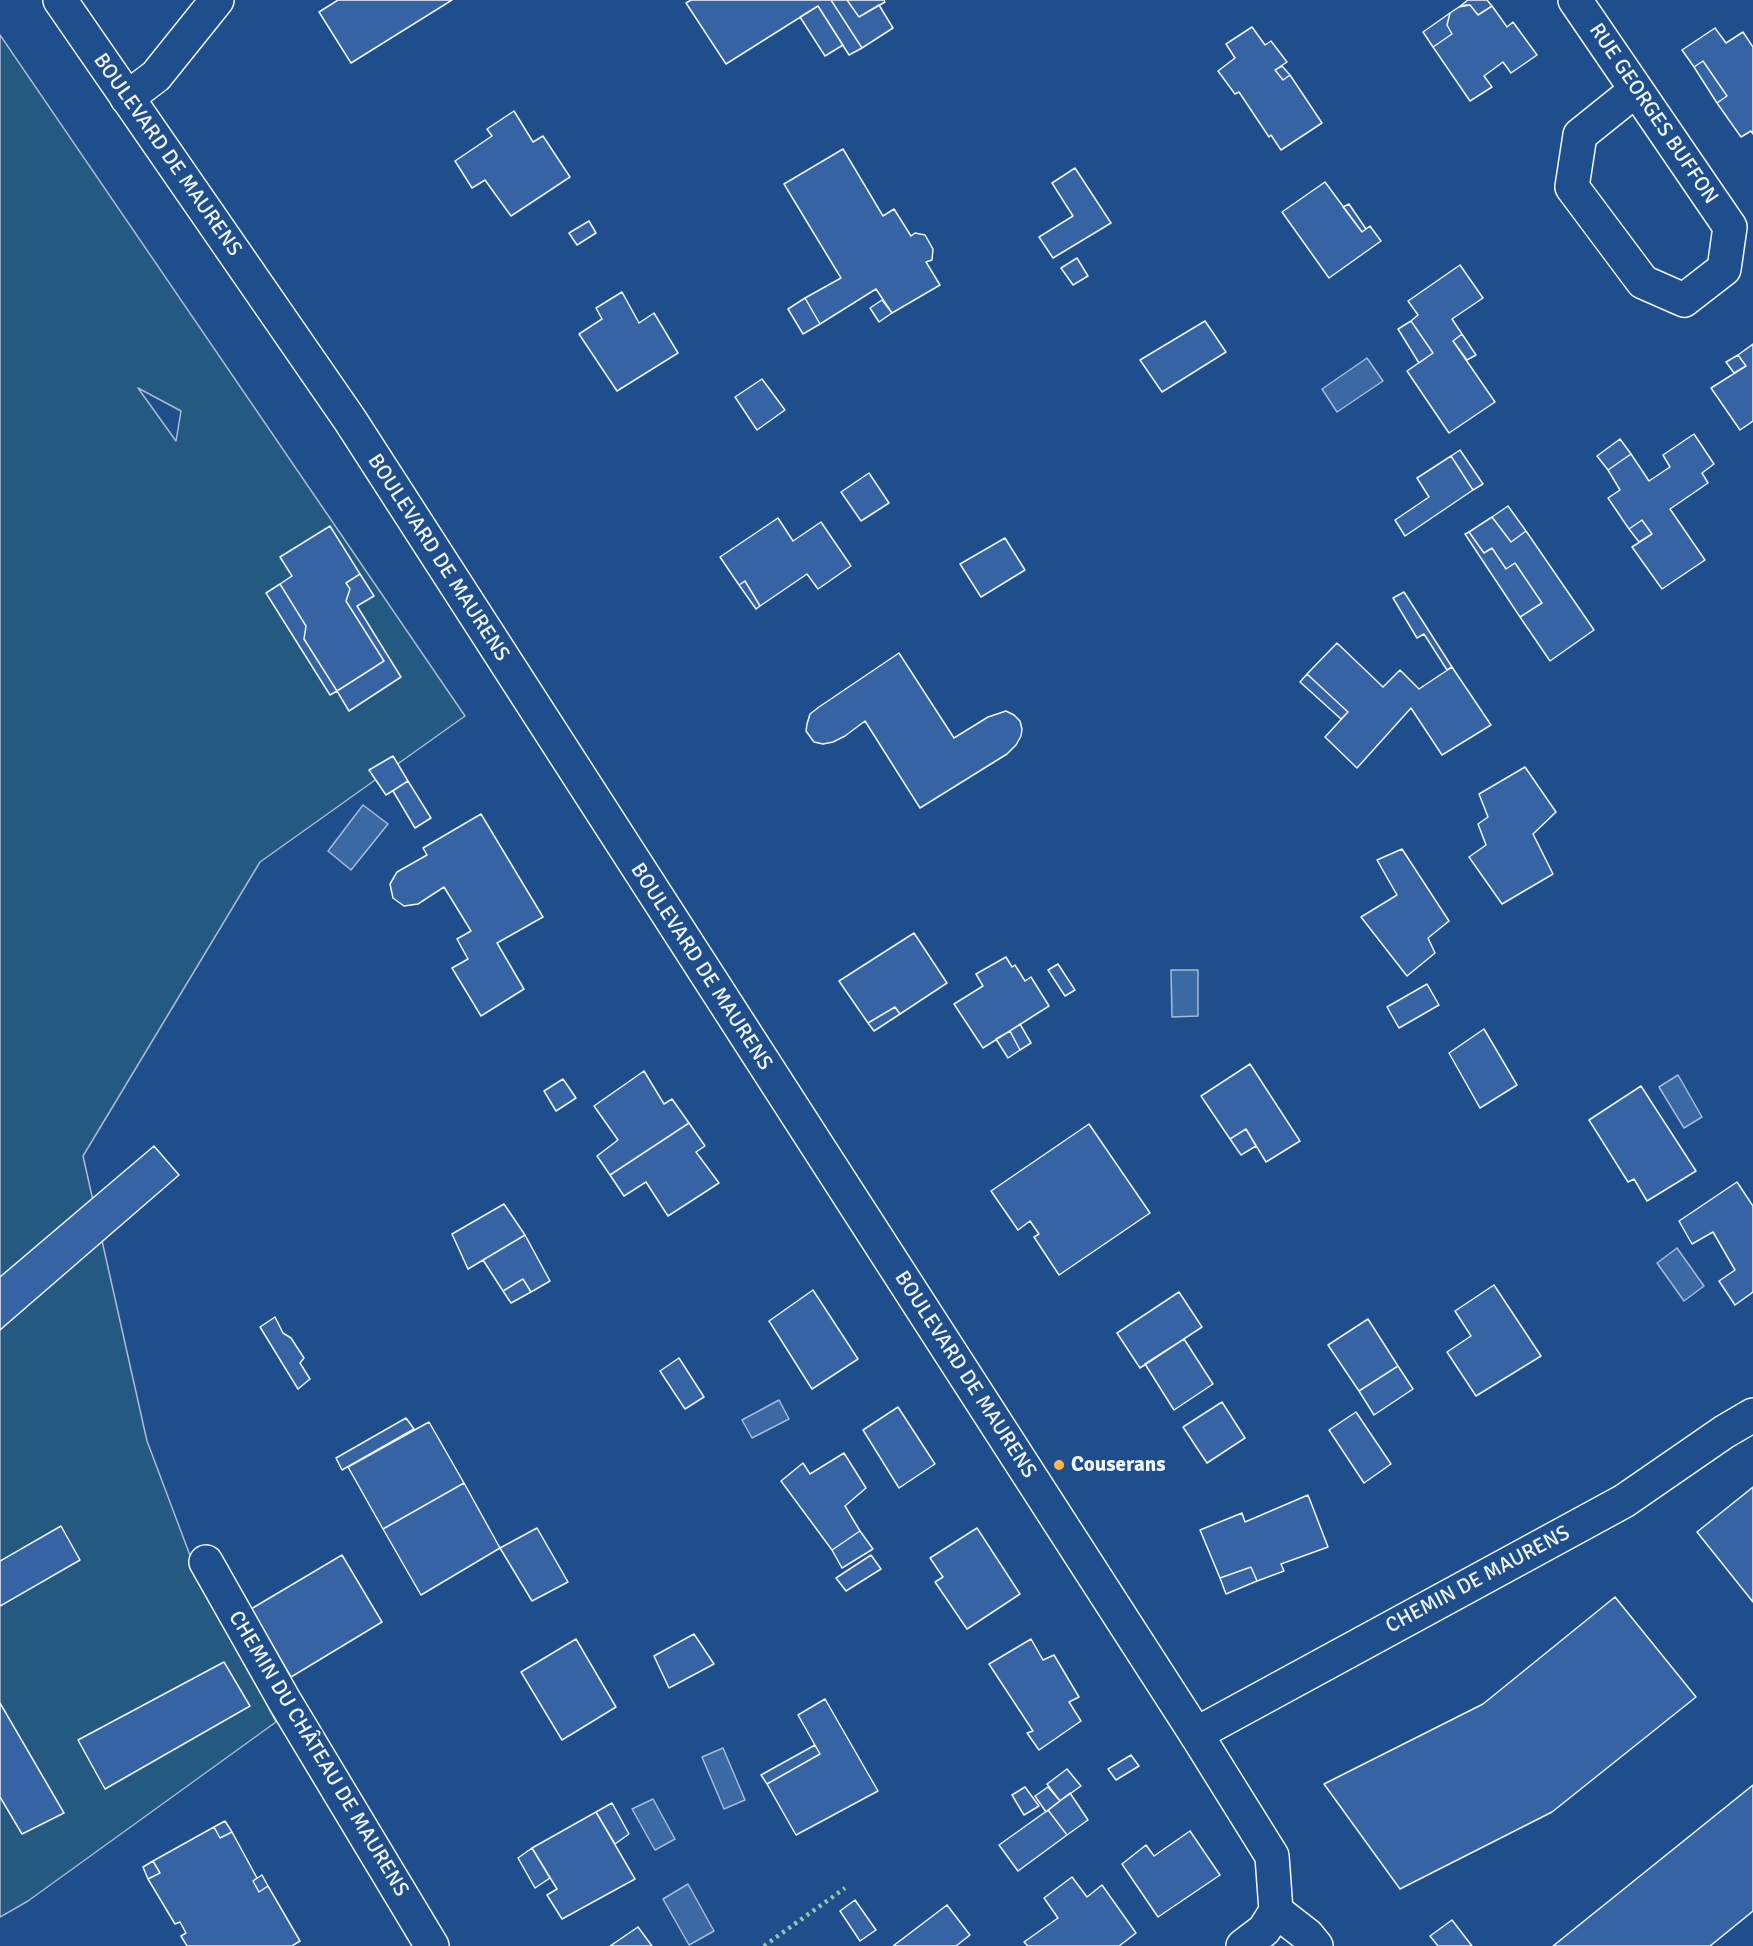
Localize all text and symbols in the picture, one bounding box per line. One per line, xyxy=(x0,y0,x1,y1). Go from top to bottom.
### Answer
street label: RUE GEORGES BUFFON xyxy=(1583,19,1723,209)
street label: BOULEVARD DE MAURENS xyxy=(87,49,247,261)
street label: BOULEVARD DE MAURENS xyxy=(362,450,514,666)
street label: BOULEVARD DE MAURENS xyxy=(625,859,777,1075)
street label: BOULEVARD DE MAURENS xyxy=(889,1267,1041,1483)
place label: Couserans xyxy=(1071,1452,1166,1478)
marker: Couserans xyxy=(1052,1458,1066,1472)
street label: CHEMIN DE MAURENS xyxy=(1382,1521,1574,1639)
street label: CHEMIN DU CHÂTEAU DE MAURENS xyxy=(223,1607,413,1901)

